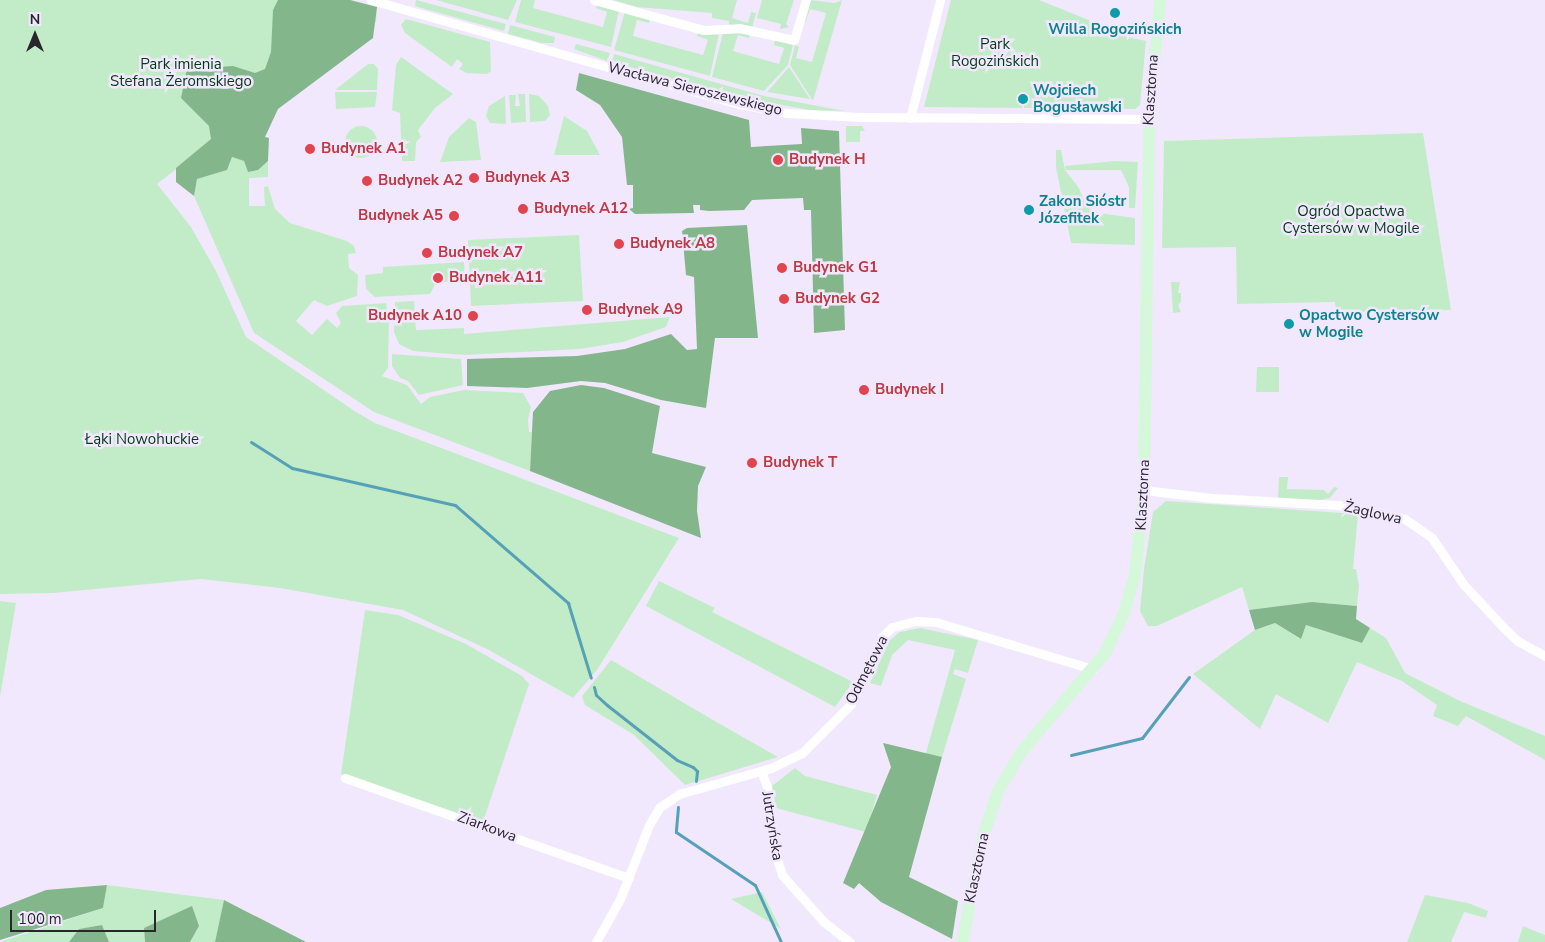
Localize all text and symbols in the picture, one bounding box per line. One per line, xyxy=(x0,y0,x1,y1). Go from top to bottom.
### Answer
marker: Willa Rogozińskich xyxy=(1109,7,1121,19)
north arrow xyxy=(10,10,60,60)
text: N xyxy=(30,10,40,29)
place label: Willa Rogozińskich xyxy=(1048,21,1182,39)
park label: Park Rogozińskich xyxy=(951,35,1039,70)
street label: Klasztorna xyxy=(1140,54,1162,126)
park label: Park imienia Stefana Żeromskiego xyxy=(110,55,252,90)
street label: Wacława Sieroszewskiego xyxy=(606,59,784,119)
place label: Wojciech Bogusławski xyxy=(1033,81,1122,116)
marker: Wojciech Bogusławski xyxy=(1017,93,1029,105)
place label: Budynek A1 xyxy=(321,140,406,158)
marker: Budynek A1 xyxy=(303,142,317,156)
place label: Budynek H xyxy=(789,151,865,169)
marker: Budynek H xyxy=(771,153,785,167)
place label: Budynek A3 xyxy=(485,169,570,187)
marker: Budynek A3 xyxy=(467,171,481,185)
place label: Budynek A2 xyxy=(378,172,463,190)
marker: Budynek A2 xyxy=(360,174,374,188)
place label: Zakon Sióstr Józefitek xyxy=(1039,192,1126,227)
place label: Budynek A12 xyxy=(534,200,628,218)
marker: Budynek A12 xyxy=(516,202,530,216)
park label: Ogród Opactwa Cystersów w Mogile xyxy=(1282,202,1420,237)
marker: Zakon Sióstr Józefitek xyxy=(1023,204,1035,216)
place label: Budynek A5 xyxy=(358,207,443,225)
marker: Budynek A5 xyxy=(447,209,461,223)
place label: Budynek A8 xyxy=(630,235,715,253)
marker: Budynek A8 xyxy=(612,237,626,251)
place label: Budynek A7 xyxy=(438,244,523,262)
marker: Budynek A7 xyxy=(420,246,434,260)
place label: Budynek G1 xyxy=(793,259,878,277)
marker: Budynek G1 xyxy=(775,261,789,275)
place label: Budynek A11 xyxy=(449,269,543,287)
marker: Budynek A11 xyxy=(431,271,445,285)
place label: Budynek G2 xyxy=(795,290,880,308)
marker: Budynek G2 xyxy=(777,292,791,306)
place label: Budynek A9 xyxy=(598,301,683,319)
marker: Budynek A9 xyxy=(580,303,594,317)
place label: Opactwo Cystersów w Mogile xyxy=(1299,306,1439,341)
place label: Budynek A10 xyxy=(368,307,462,325)
marker: Budynek A10 xyxy=(466,309,480,323)
marker: Opactwo Cystersów w Mogile xyxy=(1283,318,1295,330)
place label: Budynek I xyxy=(875,381,944,399)
marker: Budynek I xyxy=(857,383,871,397)
park label: Łąki Nowohuckie xyxy=(85,431,199,449)
place label: Budynek T xyxy=(763,454,837,472)
marker: Budynek T xyxy=(745,456,759,470)
street label: Klasztorna xyxy=(1132,459,1154,531)
street label: Żaglowa xyxy=(1343,498,1403,528)
street label: Odmętowa xyxy=(842,633,892,707)
street label: Jutrzyńska xyxy=(758,790,786,862)
street label: Ziarkowa xyxy=(455,808,519,846)
street label: Klasztorna xyxy=(961,831,993,905)
scale bar xyxy=(12,900,159,932)
text: 100 m xyxy=(18,909,62,929)

